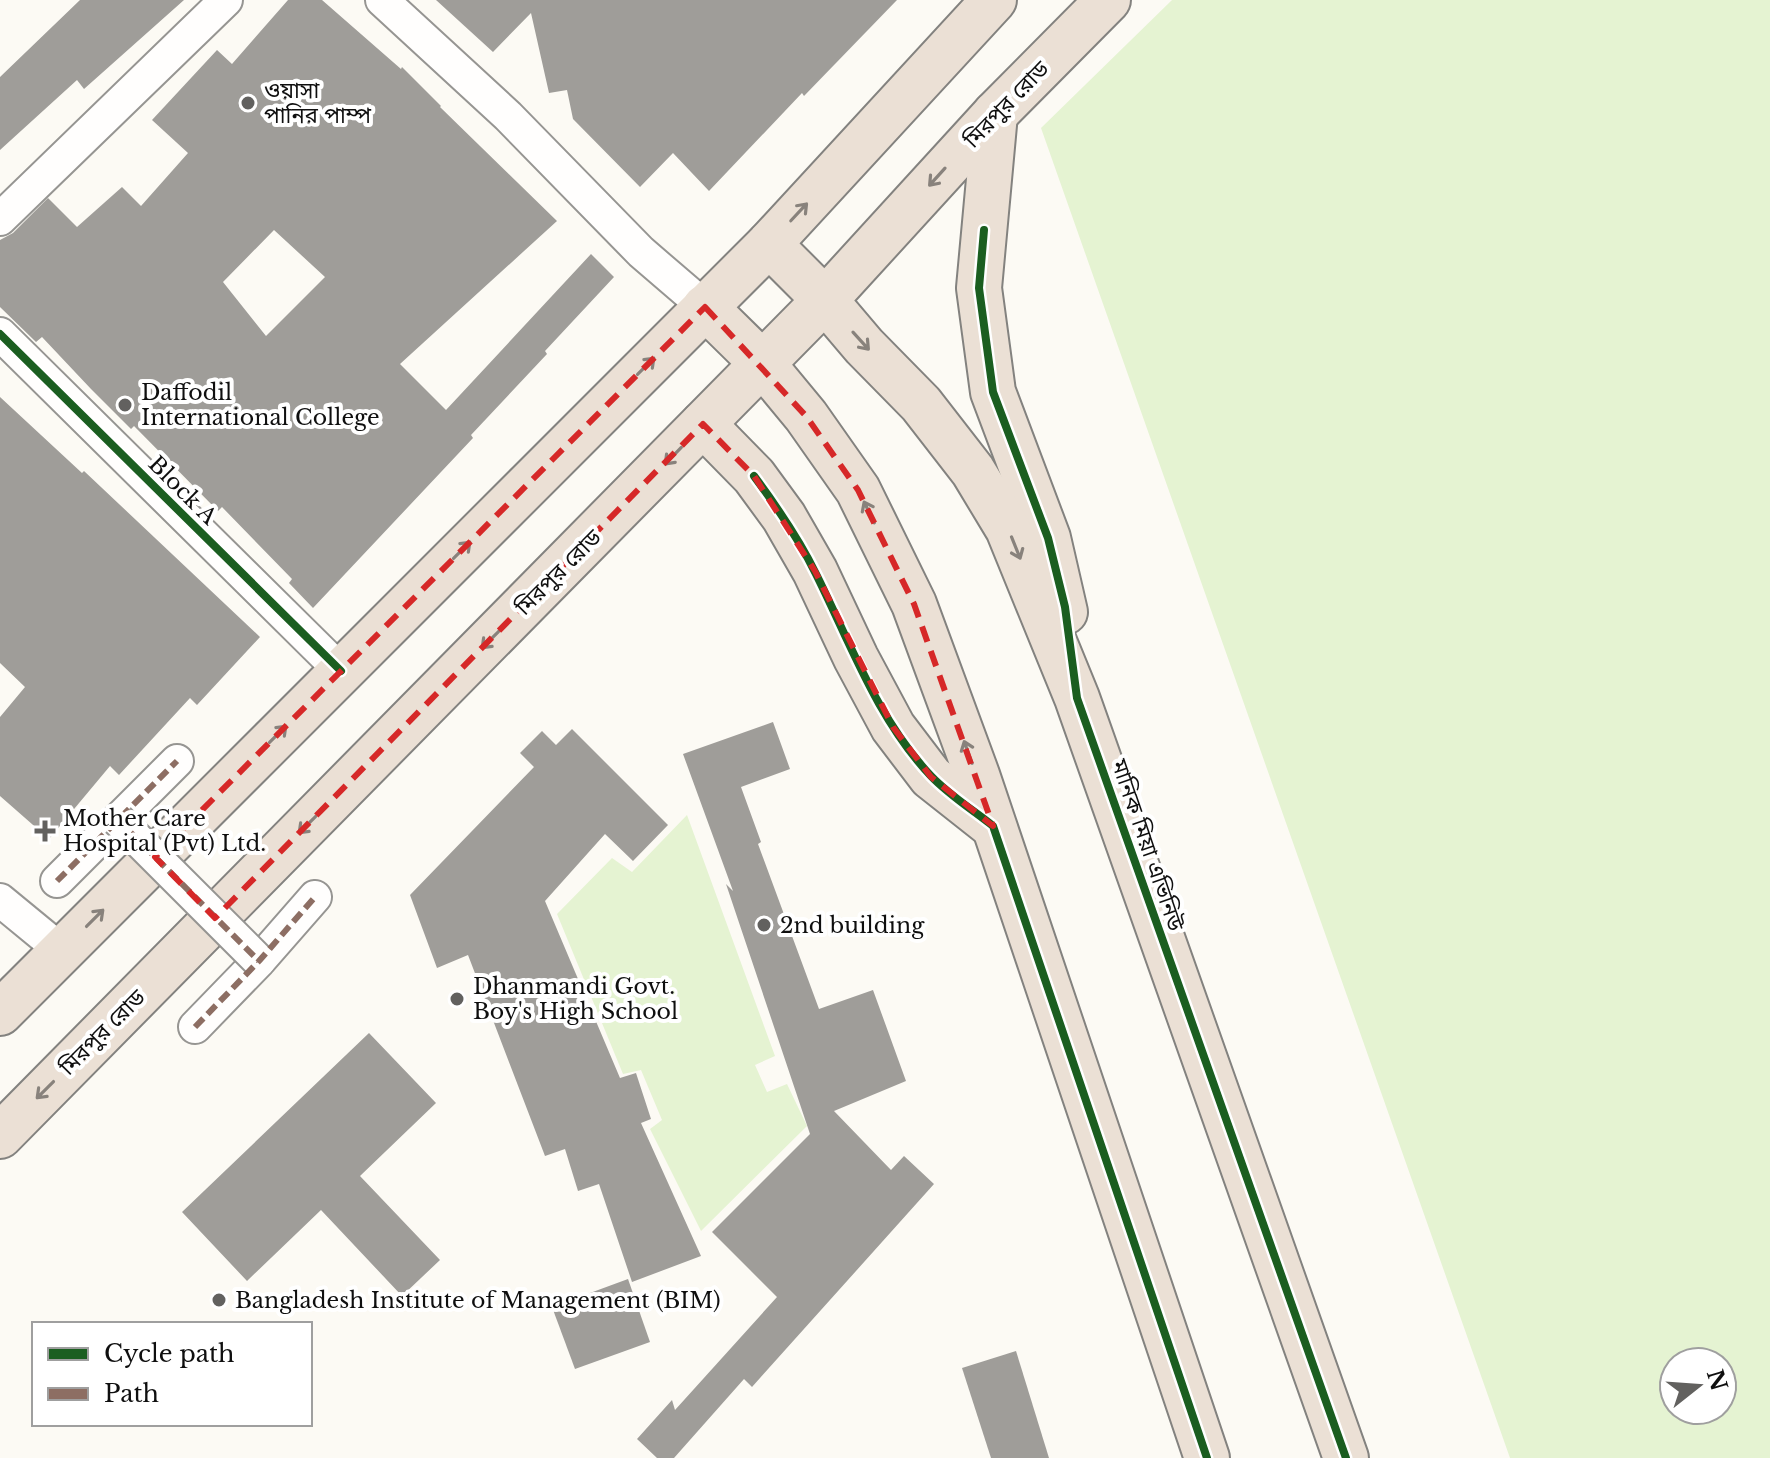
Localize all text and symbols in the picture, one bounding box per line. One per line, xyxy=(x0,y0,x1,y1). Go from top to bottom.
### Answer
street label: মিরপুর রোড xyxy=(958,55,1055,154)
place label: ওয়াসা পানির পাম্প xyxy=(264,77,371,129)
marker: ওয়াসা পানির পাম্প xyxy=(239,94,257,112)
one-way arrow xyxy=(929,167,947,187)
one-way arrow xyxy=(790,202,808,222)
one-way arrow xyxy=(852,331,870,351)
one-way arrow xyxy=(636,357,656,376)
place label: Daffodil International College xyxy=(141,379,380,431)
marker: Daffodil International College xyxy=(116,396,134,414)
one-way arrow xyxy=(664,445,683,465)
street label: Block A xyxy=(143,450,223,531)
one-way arrow xyxy=(861,501,876,525)
street label: মিরপুর রোড xyxy=(509,524,607,622)
one-way arrow xyxy=(1009,535,1024,560)
one-way arrow xyxy=(452,541,471,560)
one-way arrow xyxy=(481,630,500,649)
one-way arrow xyxy=(268,725,287,744)
one-way arrow xyxy=(960,740,974,765)
street label: মানিক মিয়া এভিনিউ xyxy=(1105,755,1190,935)
place label: Mother Care Hospital (Pvt) Ltd. xyxy=(63,805,266,857)
one-way arrow xyxy=(298,815,317,834)
marker: Mother Care Hospital (Pvt) Ltd. xyxy=(34,820,56,842)
one-way arrow xyxy=(85,908,104,928)
place label: 2nd building xyxy=(780,912,925,939)
marker: 2nd building xyxy=(755,916,773,934)
place label: Dhanmandi Govt. Boy's High School xyxy=(473,973,678,1025)
street label: মিরপুর রোড xyxy=(53,984,151,1082)
marker: Dhanmandi Govt. Boy's High School xyxy=(448,990,466,1008)
one-way arrow xyxy=(36,1079,56,1099)
place label: Bangladesh Institute of Management (BIM) xyxy=(235,1287,720,1314)
marker: Bangladesh Institute of Management (BIM) xyxy=(210,1291,228,1309)
legend xyxy=(32,1322,312,1426)
text: Cycle path xyxy=(104,1339,235,1368)
north arrow xyxy=(1658,1346,1738,1426)
text: N xyxy=(1701,1366,1733,1394)
text: Path xyxy=(104,1379,159,1408)

